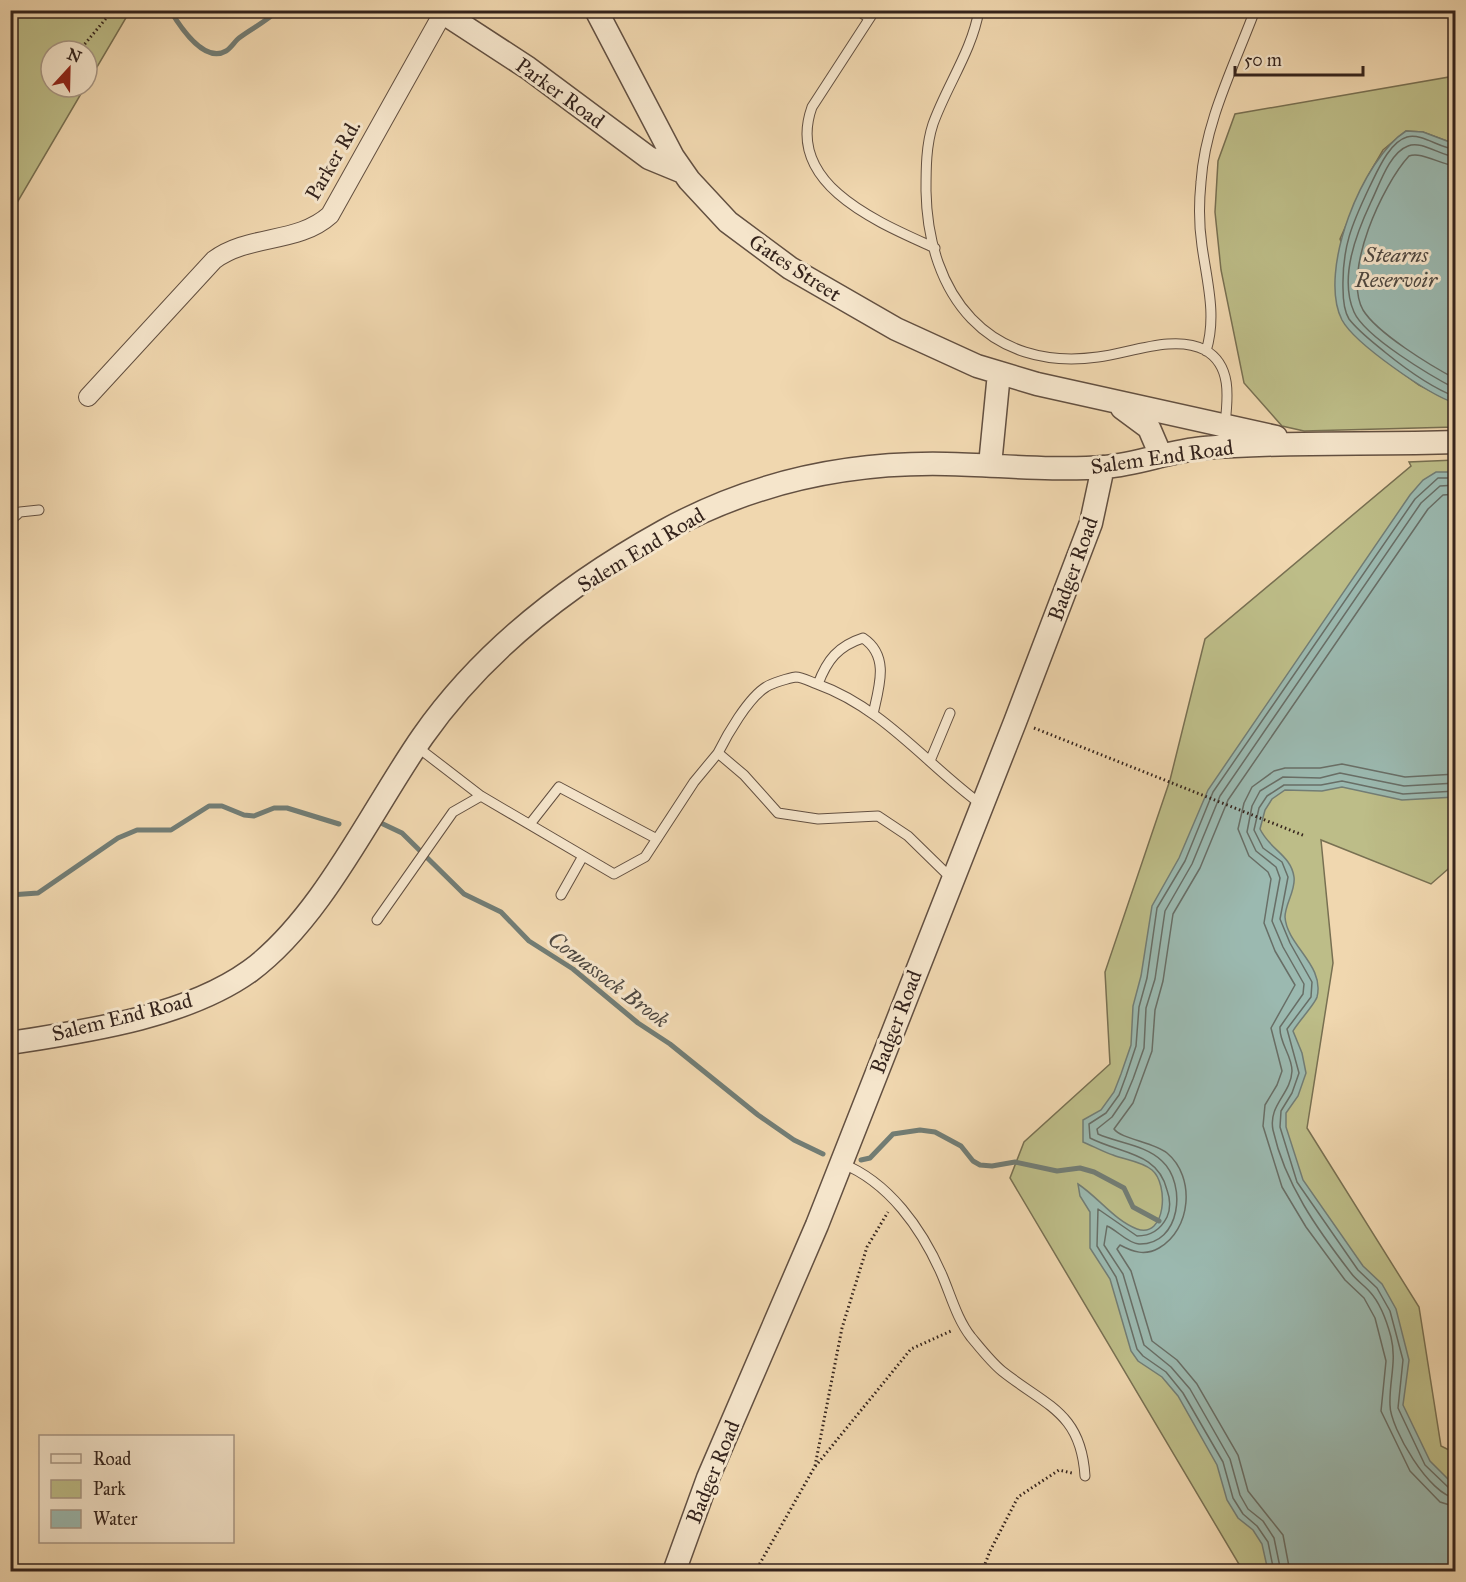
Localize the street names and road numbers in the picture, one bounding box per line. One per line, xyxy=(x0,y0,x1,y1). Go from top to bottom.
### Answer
street label: Parker Road xyxy=(510,52,610,134)
street label: Parker Rd. xyxy=(300,115,366,205)
street label: Gates Street xyxy=(744,229,846,308)
street label: Salem End Road xyxy=(1089,434,1235,480)
street label: Salem End Road xyxy=(573,502,710,598)
street label: Badger Road xyxy=(1042,513,1104,625)
street label: Badger Road xyxy=(864,966,928,1078)
street label: Salem End Road xyxy=(49,987,195,1047)
street label: Badger Road xyxy=(681,1416,746,1527)

